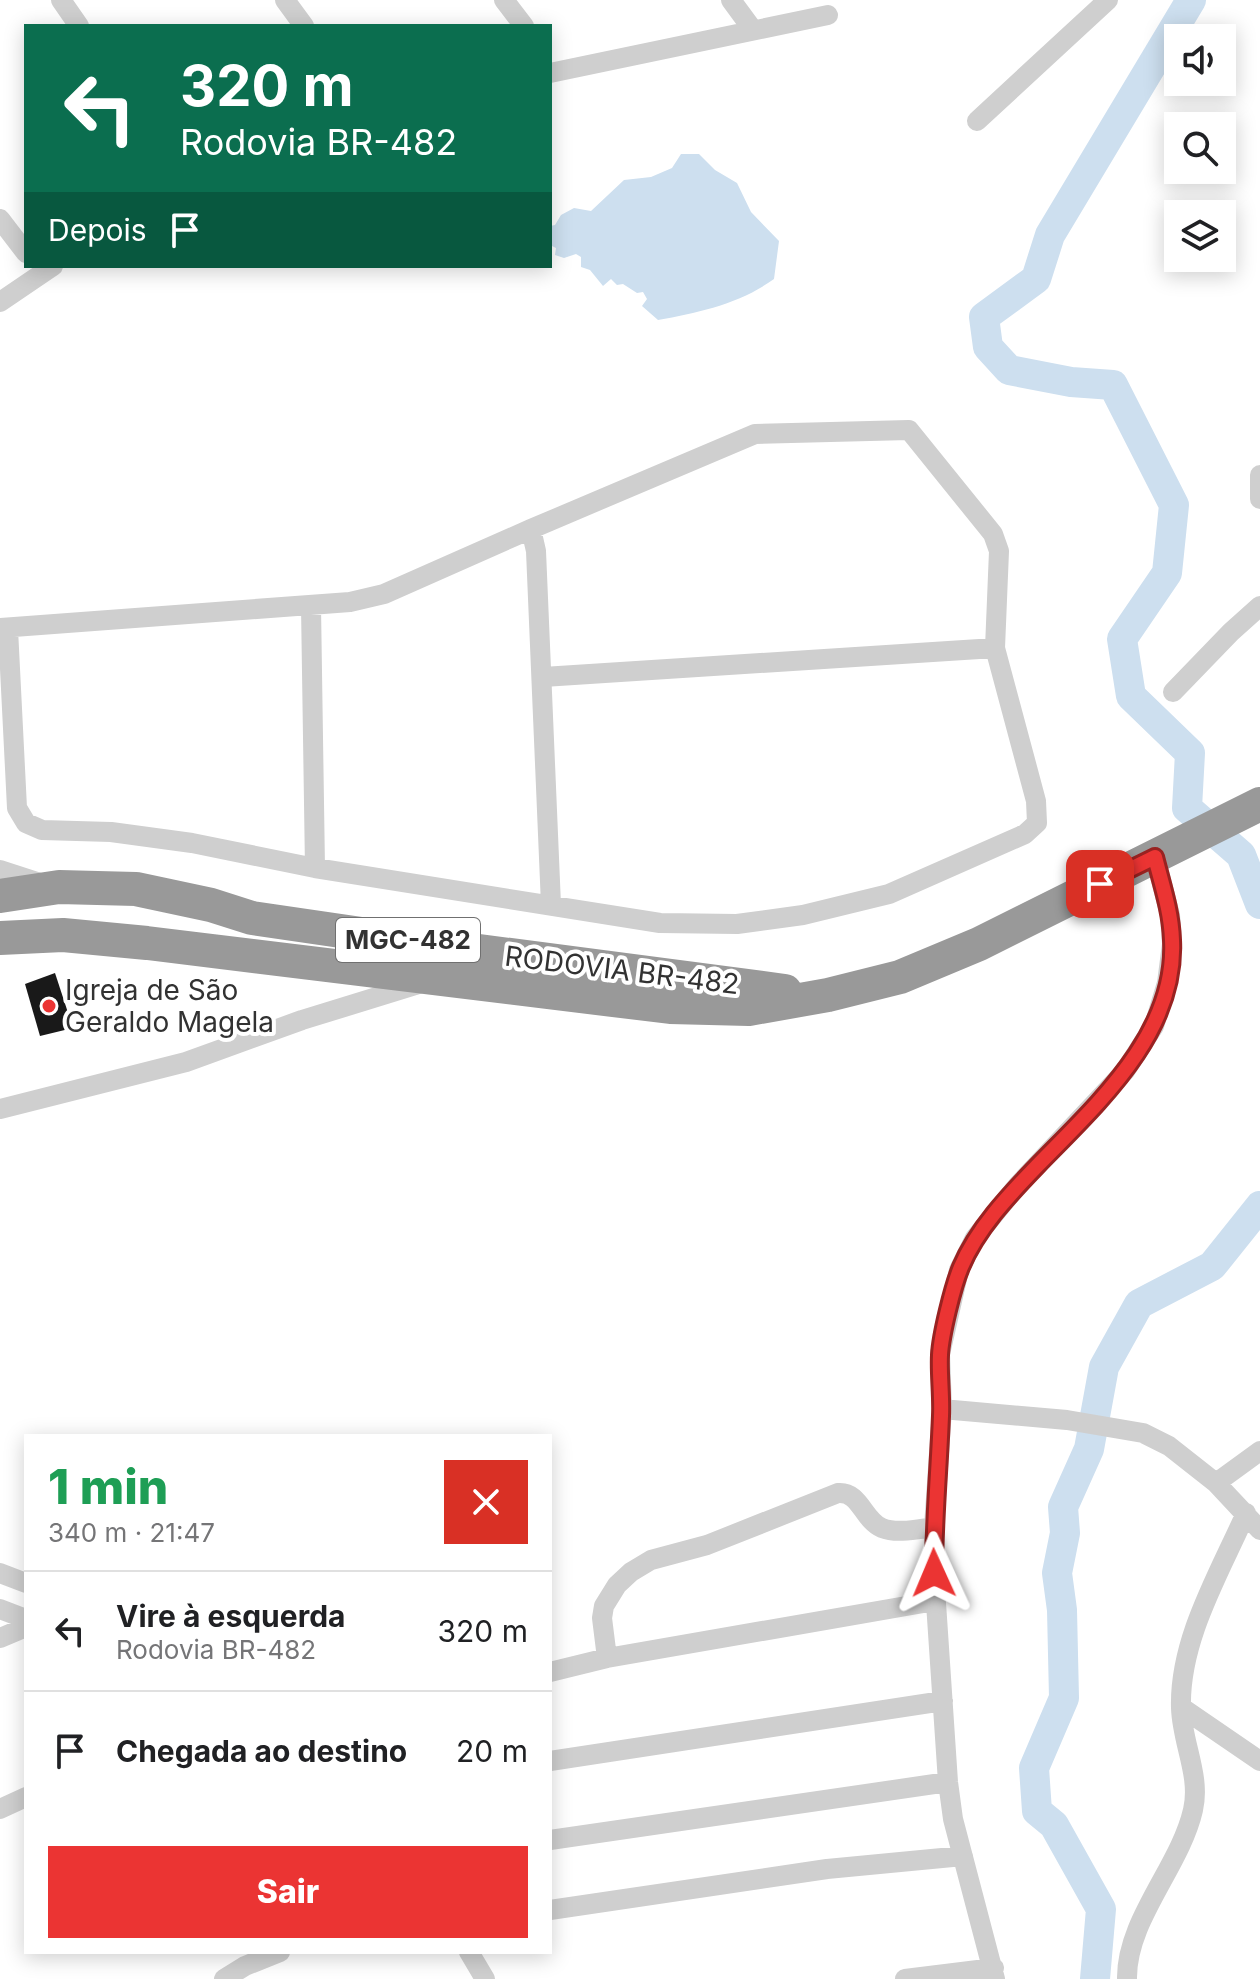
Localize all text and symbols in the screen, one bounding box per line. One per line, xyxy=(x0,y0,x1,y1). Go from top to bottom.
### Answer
map controls xyxy=(1164,24,1236,272)
button: sound xyxy=(1164,24,1236,96)
text: 320 m xyxy=(180,52,354,120)
icon: left xyxy=(48,56,152,160)
button: search xyxy=(1164,112,1236,184)
text: Rodovia BR-482 xyxy=(180,120,457,164)
button: layers xyxy=(1164,200,1236,272)
icon: arrive xyxy=(163,208,207,252)
text: Depois xyxy=(48,212,147,248)
pin xyxy=(1066,850,1134,918)
icon: arrive xyxy=(1078,862,1122,906)
road number: MGC-482 xyxy=(336,918,480,962)
street label: RODOVIA BR-482 xyxy=(503,939,741,1001)
place label: Igreja de São Geraldo Magela xyxy=(65,973,274,1039)
marker: Igreja de São Geraldo Magela xyxy=(40,997,58,1015)
text: 1 min xyxy=(48,1457,168,1516)
button: close xyxy=(444,1460,528,1544)
text: 340 m · 21:47 xyxy=(48,1517,215,1548)
position arrow xyxy=(892,1531,976,1615)
text: Vire à esquerda xyxy=(116,1598,345,1634)
icon: left xyxy=(48,1609,92,1653)
text: 320 m xyxy=(438,1613,528,1649)
text: Rodovia BR-482 xyxy=(116,1634,316,1665)
icon: arrive xyxy=(48,1729,92,1773)
text: Chegada ao destino xyxy=(116,1733,407,1769)
text: 20 m xyxy=(456,1733,528,1769)
button: Sair xyxy=(48,1846,528,1938)

